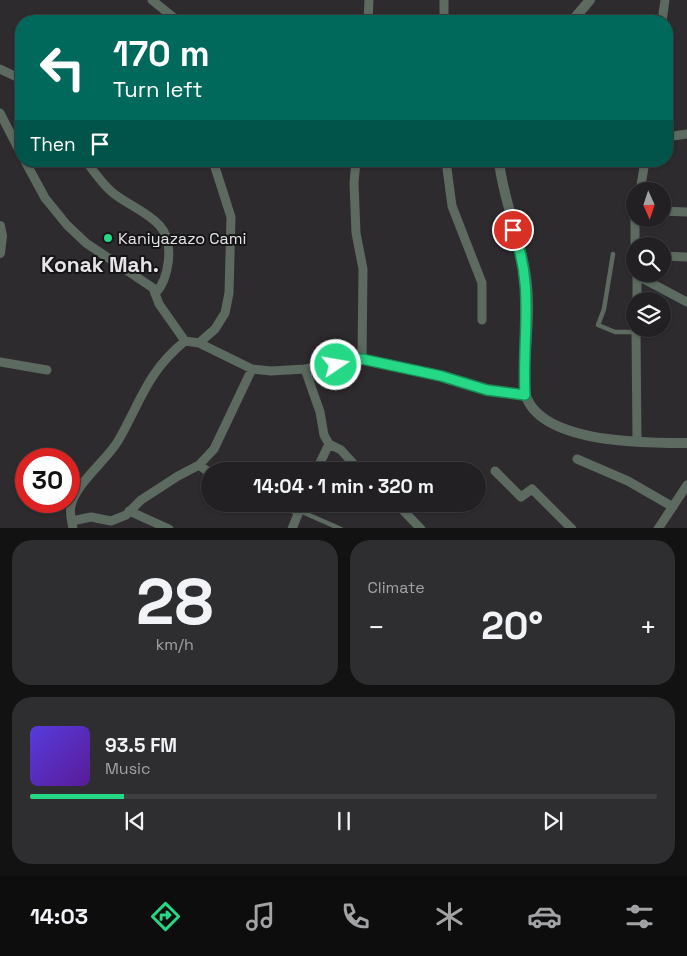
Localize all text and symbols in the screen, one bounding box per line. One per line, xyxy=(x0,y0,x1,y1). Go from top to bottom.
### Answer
text: 170 m xyxy=(113,32,210,76)
icon: left xyxy=(30,35,95,100)
text: Turn left xyxy=(113,75,203,103)
icon: arrive xyxy=(86,130,114,158)
text: Then xyxy=(30,132,76,157)
north arrow xyxy=(626,182,671,228)
map controls xyxy=(626,182,671,337)
pin xyxy=(492,209,534,251)
icon: arrive xyxy=(499,216,527,244)
place label: Kaniyazazo Cami xyxy=(118,228,246,249)
marker: Kaniyazazo Cami xyxy=(102,232,114,244)
button: search xyxy=(626,237,671,282)
district label: Konak Mah. xyxy=(41,251,159,278)
button: layers xyxy=(626,292,671,337)
position arrow xyxy=(309,338,361,390)
speed limit sign: 30 xyxy=(15,448,80,513)
text: 14:04 · 1 min · 320 m xyxy=(253,474,434,499)
text: 28 xyxy=(136,560,214,643)
text: Climate xyxy=(368,577,425,598)
text: 20° xyxy=(481,602,543,650)
text: − xyxy=(368,609,385,645)
text: + xyxy=(640,609,657,645)
text: km/h xyxy=(156,634,194,655)
text: 93.5 FM xyxy=(105,733,177,758)
text: Music xyxy=(105,758,151,779)
icon: previous xyxy=(121,807,149,835)
icon: pause xyxy=(330,807,358,835)
icon: next xyxy=(539,807,567,835)
icon: directions xyxy=(148,899,183,934)
icon: music xyxy=(243,899,278,934)
icon: phone xyxy=(338,899,373,934)
icon: climate xyxy=(432,899,467,934)
icon: car xyxy=(527,899,562,934)
icon: filters xyxy=(622,899,657,934)
text: 14:03 xyxy=(30,902,88,930)

